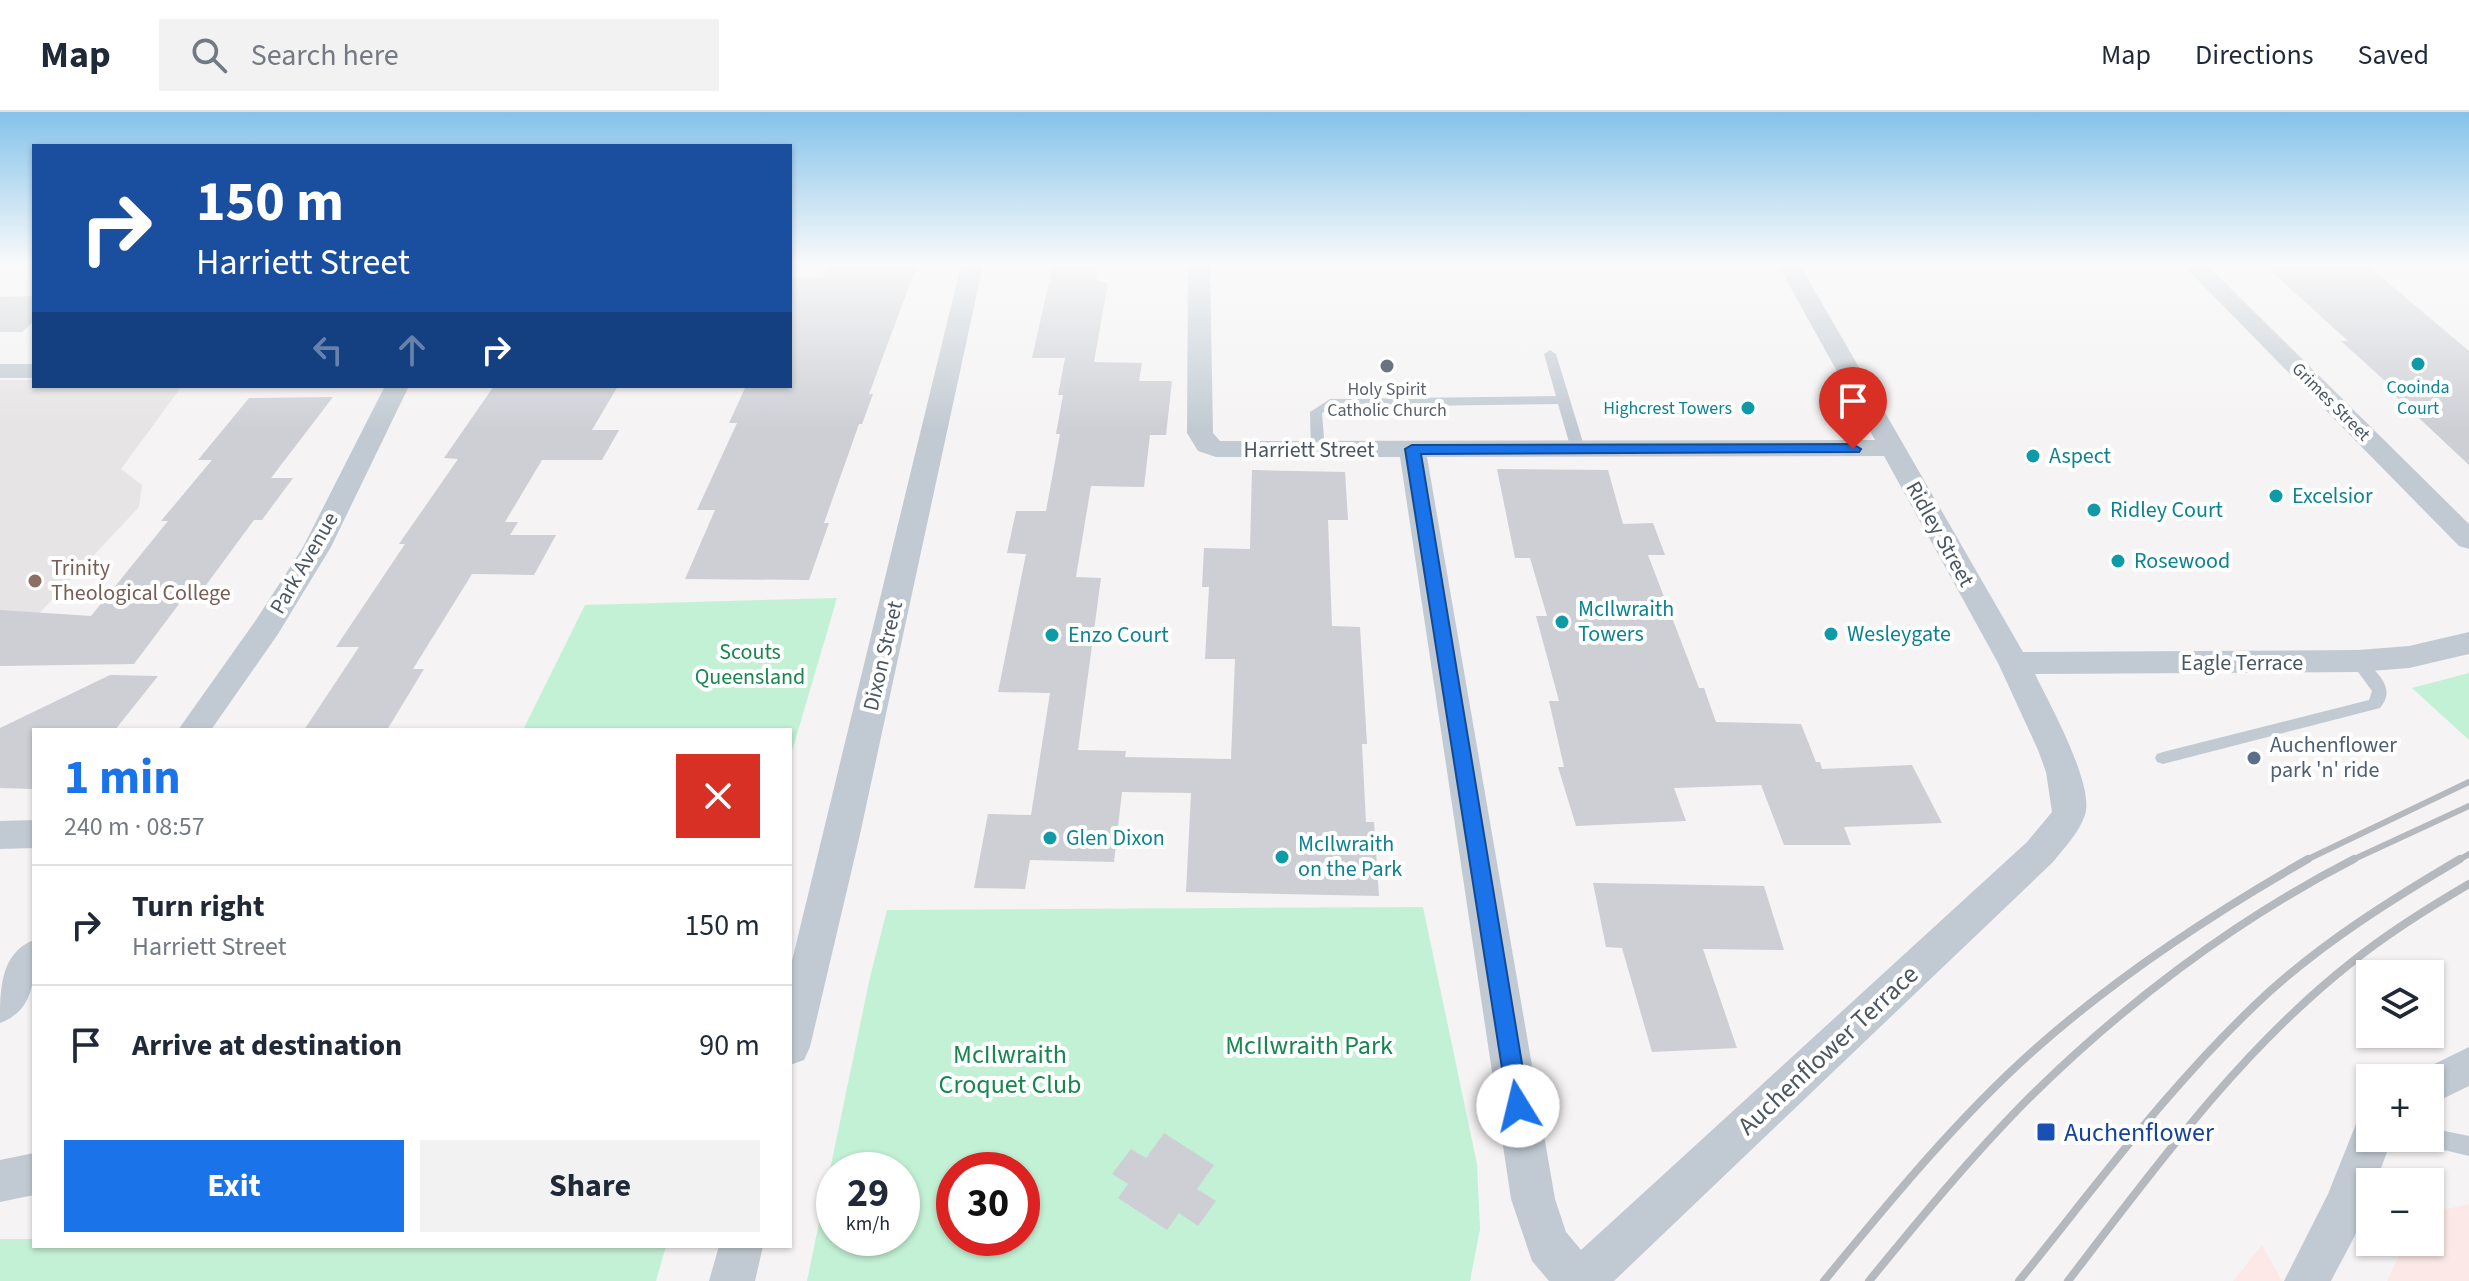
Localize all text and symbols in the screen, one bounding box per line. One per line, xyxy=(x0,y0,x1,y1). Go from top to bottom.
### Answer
search box xyxy=(159,19,719,91)
text: Map xyxy=(40,28,111,82)
icon: search xyxy=(187,33,231,77)
text: Search here xyxy=(251,34,399,77)
text: Map xyxy=(2101,35,2151,75)
text: Directions xyxy=(2195,35,2314,75)
text: Saved xyxy=(2358,35,2429,75)
text: 150 m xyxy=(196,163,344,242)
icon: right xyxy=(64,176,168,280)
text: Harriett Street xyxy=(196,237,410,288)
icon: left xyxy=(306,328,350,372)
icon: ahead xyxy=(390,328,434,372)
icon: right xyxy=(474,328,518,372)
marker: Cooinda Court xyxy=(2409,355,2427,373)
marker: Holy Spirit Catholic Church xyxy=(1378,357,1396,375)
street label: Grimes Street xyxy=(2286,357,2376,447)
pin xyxy=(1819,367,1887,449)
place label: Cooinda Court xyxy=(2386,375,2450,421)
place label: Holy Spirit Catholic Church xyxy=(1327,377,1447,423)
icon: arrive xyxy=(1831,379,1875,423)
place label: Highcrest Towers xyxy=(1603,396,1732,421)
marker: Highcrest Towers xyxy=(1739,399,1757,417)
street label: Harriett Street xyxy=(1244,434,1375,466)
place label: Aspect xyxy=(2049,440,2112,472)
marker: Aspect xyxy=(2024,447,2042,465)
street label: Ridley Street xyxy=(1898,475,1983,593)
place label: Excelsior xyxy=(2292,480,2373,512)
marker: Excelsior xyxy=(2267,487,2285,505)
place label: Ridley Court xyxy=(2110,494,2224,526)
marker: Ridley Court xyxy=(2085,501,2103,519)
street label: Park Avenue xyxy=(262,506,346,620)
place label: Rosewood xyxy=(2134,545,2230,577)
place label: Trinity Theological College xyxy=(51,552,231,609)
marker: Rosewood xyxy=(2109,552,2127,570)
marker: Trinity Theological College xyxy=(26,572,44,590)
place label: McIlwraith Towers xyxy=(1578,593,1674,650)
street label: Dixon Street xyxy=(855,597,911,714)
marker: McIlwraith Towers xyxy=(1553,613,1571,631)
place label: Wesleygate xyxy=(1847,618,1951,650)
place label: Enzo Court xyxy=(1068,619,1169,651)
marker: Wesleygate xyxy=(1822,625,1840,643)
marker: Enzo Court xyxy=(1043,626,1061,644)
park label: Scouts Queensland xyxy=(695,636,805,693)
street label: Eagle Terrace xyxy=(2181,647,2303,679)
place label: Auchenflower park 'n' ride xyxy=(2270,729,2397,786)
text: 1 min xyxy=(64,744,181,812)
marker: Auchenflower park 'n' ride xyxy=(2245,749,2263,767)
button: close xyxy=(676,754,760,838)
text: 240 m · 08:57 xyxy=(64,808,205,845)
place label: Glen Dixon xyxy=(1066,822,1165,854)
place label: McIlwraith on the Park xyxy=(1298,828,1402,885)
marker: Glen Dixon xyxy=(1041,829,1059,847)
marker: McIlwraith on the Park xyxy=(1273,848,1291,866)
text: Turn right xyxy=(132,885,264,928)
icon: right xyxy=(64,903,108,947)
text: 150 m xyxy=(684,904,760,947)
text: Harriett Street xyxy=(132,928,287,965)
street label: Auchenflower Terrace xyxy=(1729,956,1927,1144)
map controls xyxy=(2356,960,2444,1256)
button: layers xyxy=(2356,960,2444,1048)
icon: arrive xyxy=(64,1023,108,1067)
text: Arrive at destination xyxy=(132,1024,402,1067)
text: 90 m xyxy=(699,1024,760,1067)
park label: McIlwraith Park xyxy=(1225,1027,1393,1064)
park label: McIlwraith Croquet Club xyxy=(939,1036,1081,1103)
position arrow xyxy=(1476,1064,1560,1148)
button: + xyxy=(2356,1064,2444,1152)
place label: Auchenflower xyxy=(2064,1114,2215,1151)
marker: Auchenflower xyxy=(2035,1121,2057,1143)
button: Exit xyxy=(64,1140,404,1232)
button: Share xyxy=(420,1140,760,1232)
speed limit sign: 30 xyxy=(936,1152,1040,1256)
text: 29 xyxy=(847,1165,889,1222)
button: − xyxy=(2356,1168,2444,1256)
text: km/h xyxy=(846,1210,890,1238)

